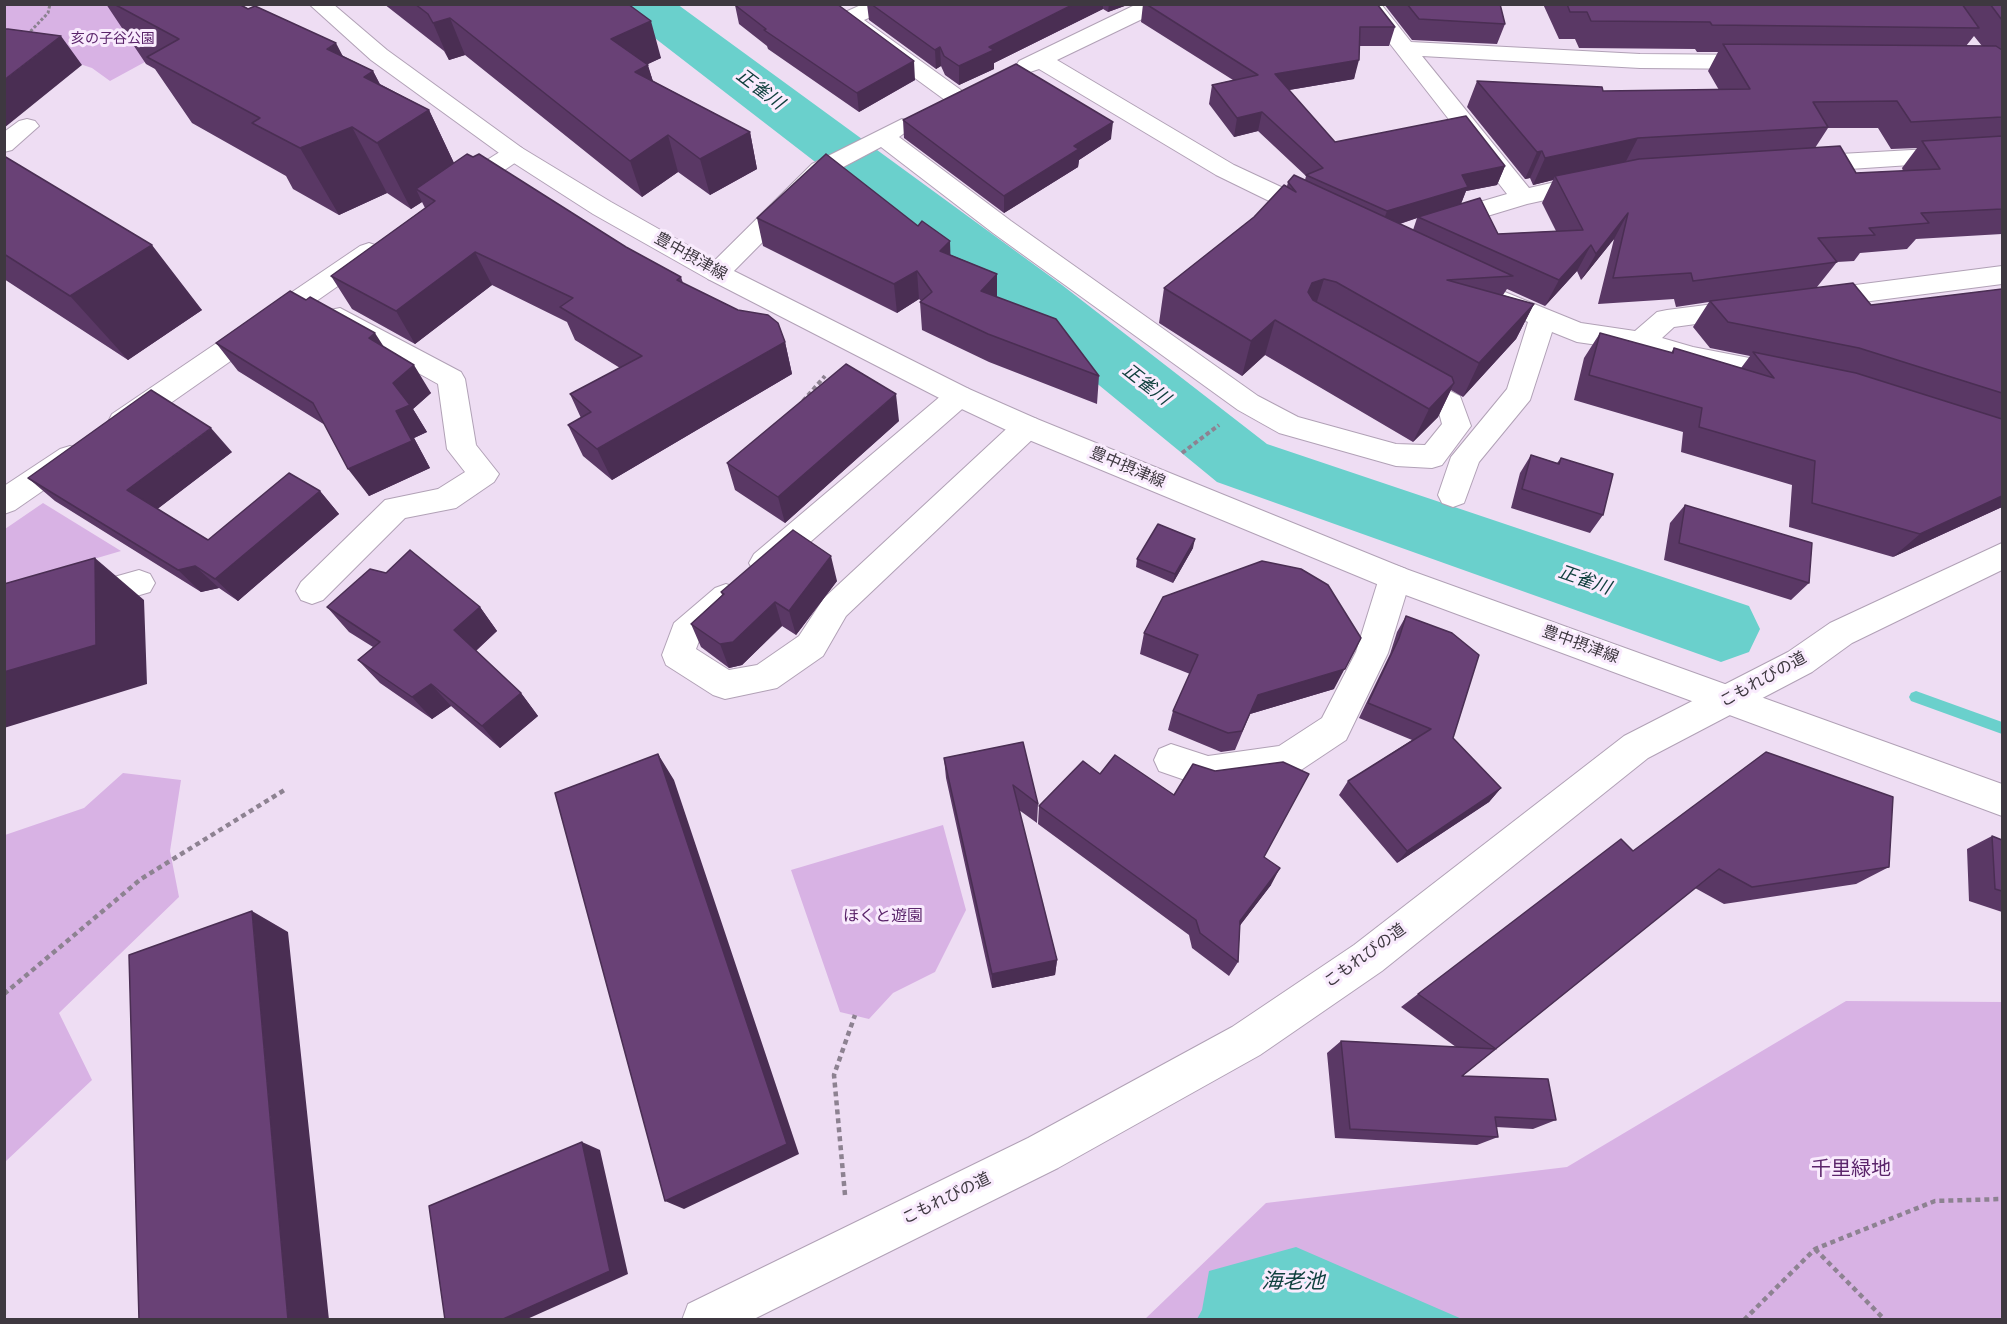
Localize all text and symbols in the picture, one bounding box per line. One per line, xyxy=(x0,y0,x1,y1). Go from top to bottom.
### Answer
park label: 亥の子谷公園 xyxy=(71,32,155,48)
water label: 正雀川 xyxy=(731,66,787,116)
street label: 豊中摂津線 xyxy=(650,230,730,286)
water label: 正雀川 xyxy=(1117,361,1173,411)
street label: 豊中摂津線 xyxy=(1086,445,1168,493)
water label: 正雀川 xyxy=(1555,563,1613,601)
street label: 豊中摂津線 xyxy=(1539,623,1621,669)
street label: こもれびの道 xyxy=(1717,649,1811,713)
park label: ほくと遊園 xyxy=(843,908,923,928)
street label: こもれびの道 xyxy=(1322,921,1410,993)
park label: 千里緑地 xyxy=(1811,1159,1891,1183)
street label: こもれびの道 xyxy=(900,1170,994,1230)
water label: 海老池 xyxy=(1262,1271,1324,1297)

